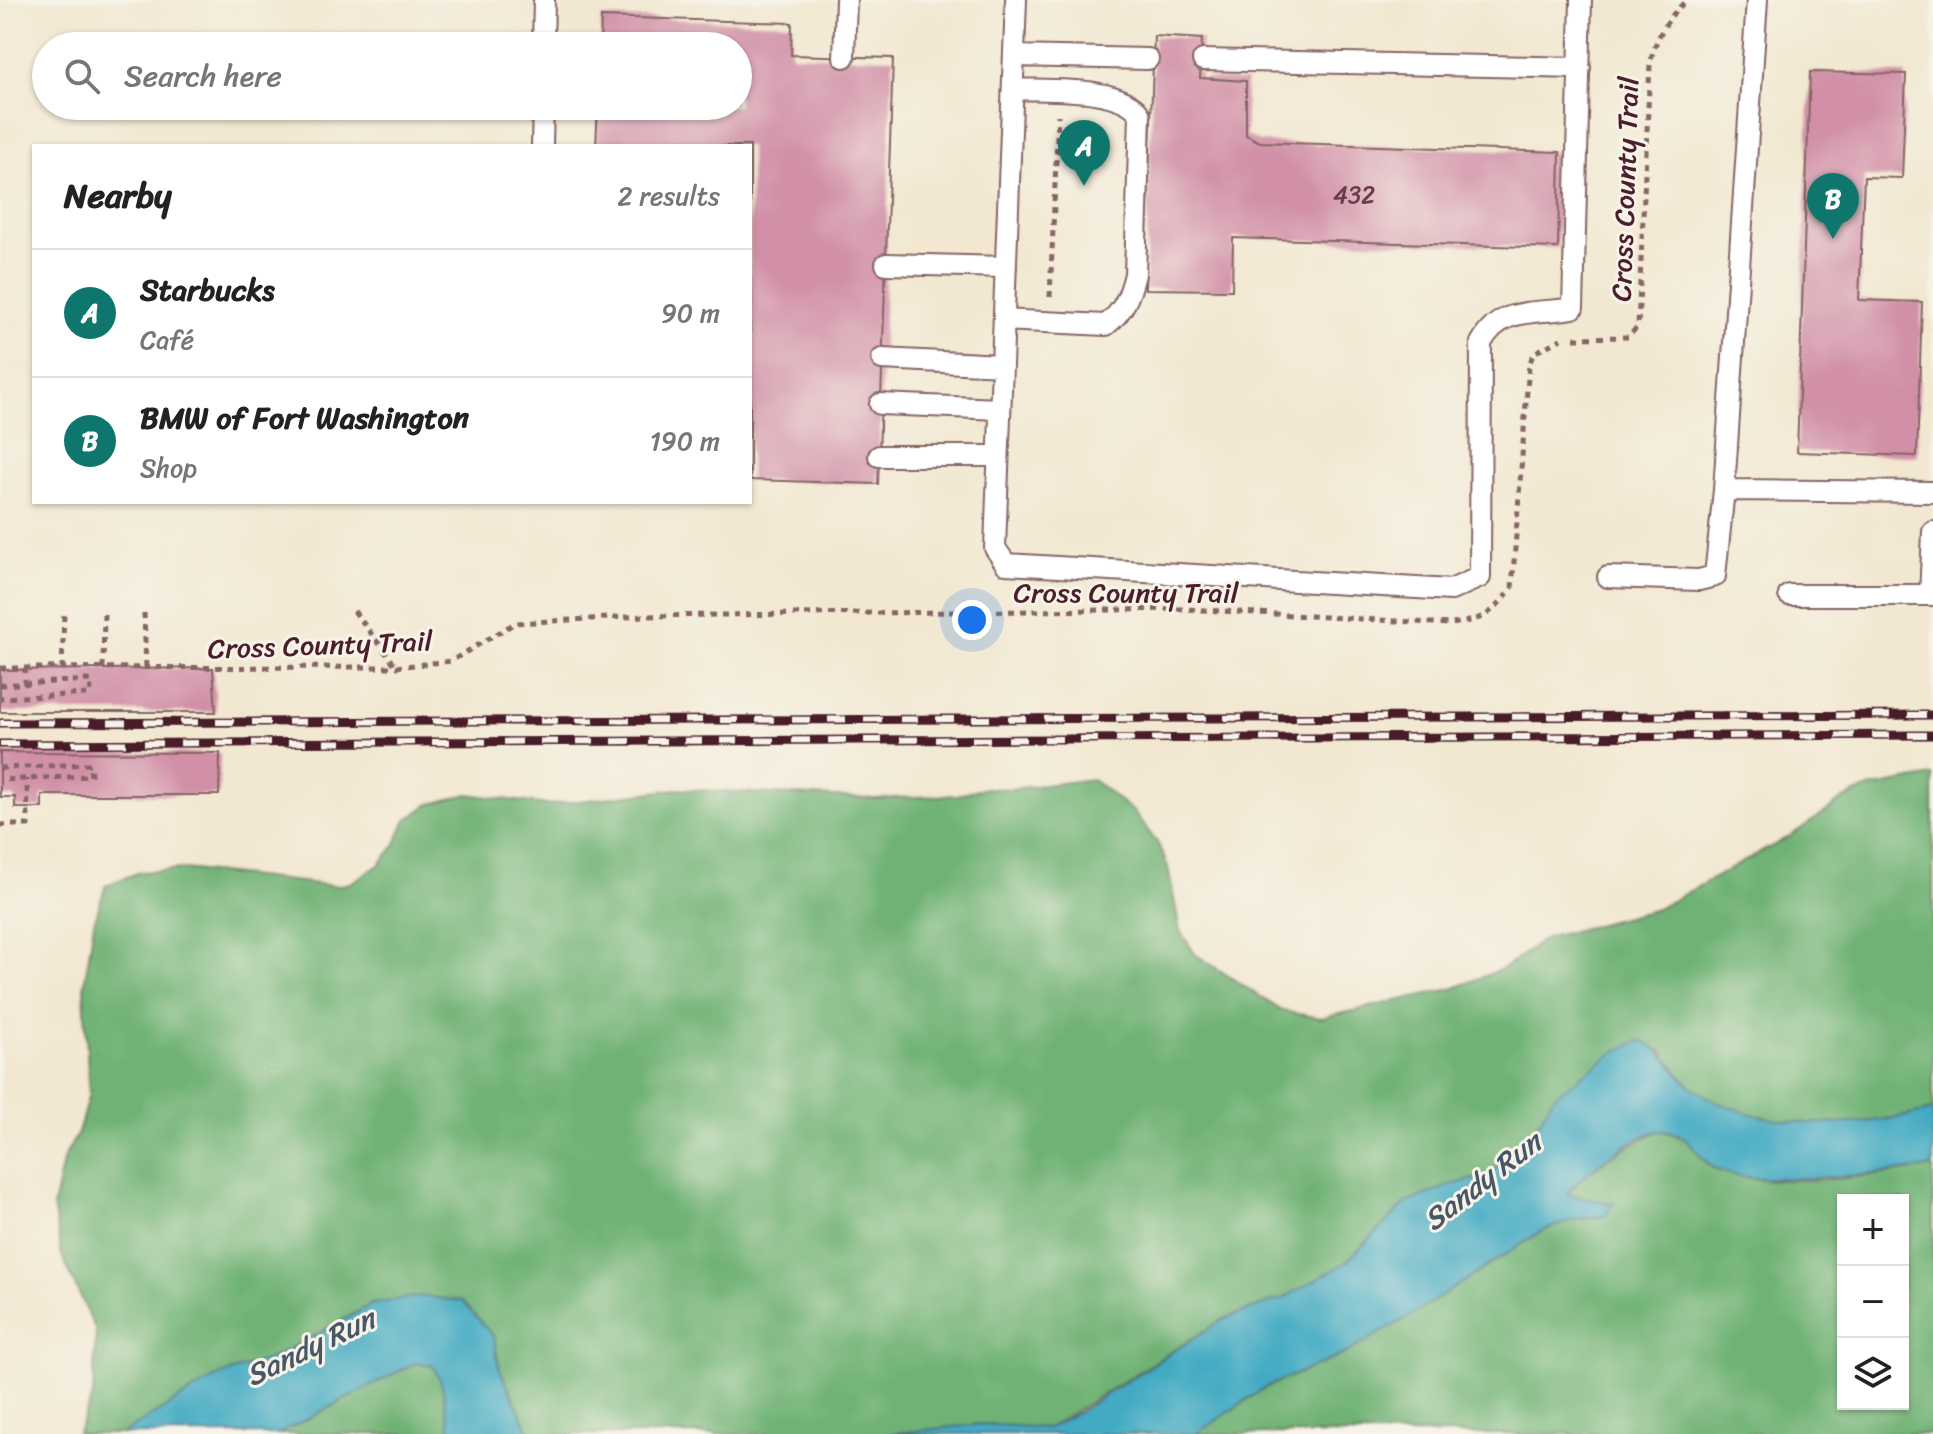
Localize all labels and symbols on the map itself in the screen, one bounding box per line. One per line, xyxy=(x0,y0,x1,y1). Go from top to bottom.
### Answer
street label: Cross County Trail xyxy=(1597,75,1653,302)
pin: A xyxy=(1058,120,1110,186)
pin: B xyxy=(1807,173,1859,239)
house number: 432 xyxy=(1333,174,1375,216)
street label: Cross County Trail xyxy=(1014,568,1239,617)
your location xyxy=(952,600,992,640)
street label: Cross County Trail xyxy=(207,617,434,673)
water label: Sandy Run xyxy=(1410,1115,1556,1245)
water label: Sandy Run xyxy=(235,1291,387,1402)

